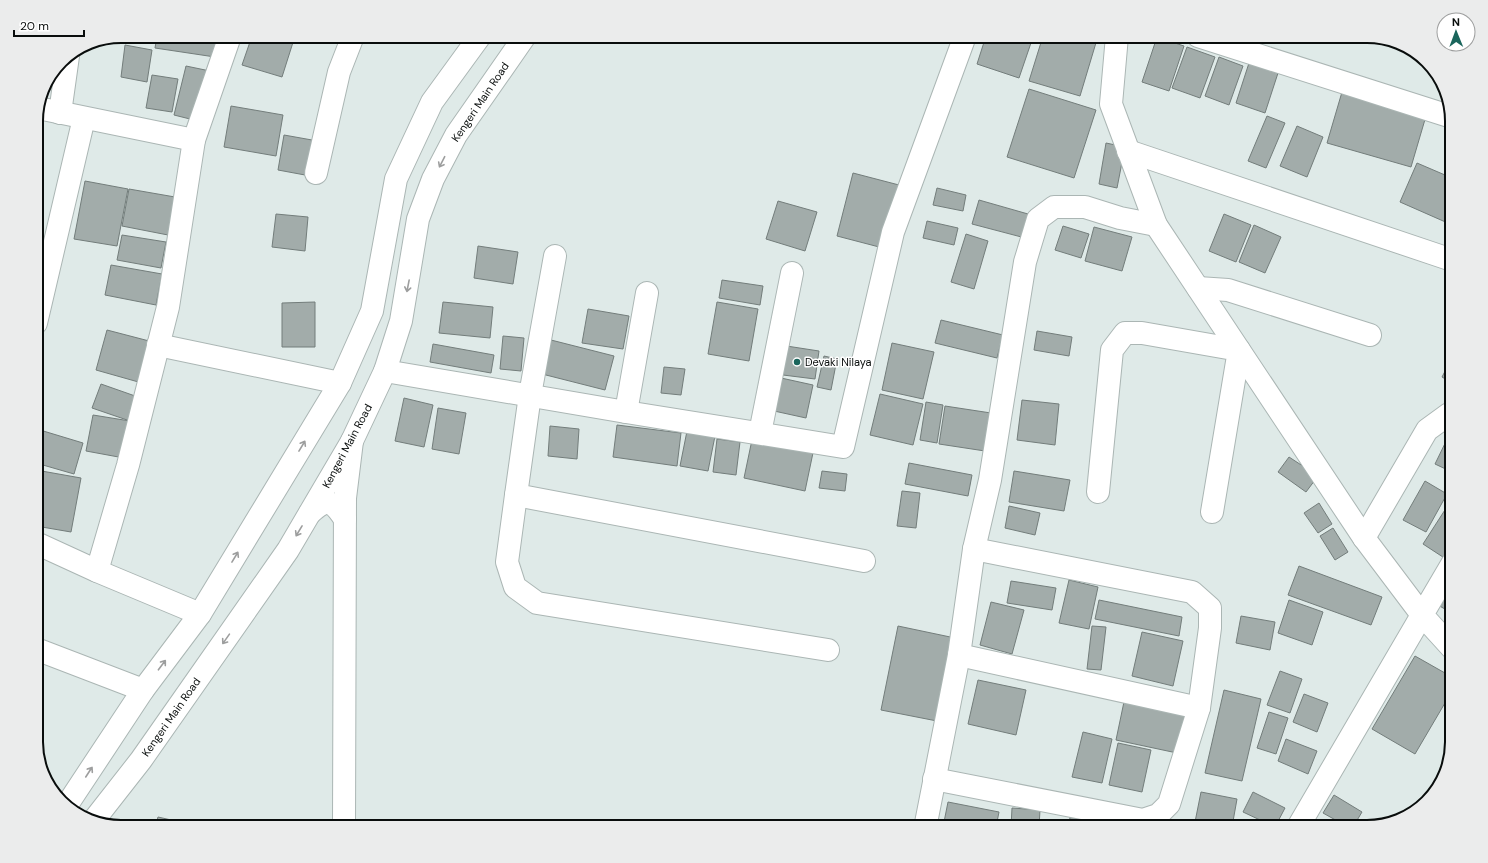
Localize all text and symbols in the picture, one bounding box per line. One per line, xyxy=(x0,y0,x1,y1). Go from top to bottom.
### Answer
scale bar xyxy=(14,12,84,38)
north arrow xyxy=(1436,12,1476,52)
text: N xyxy=(1452,15,1460,29)
text: 20 m xyxy=(20,18,49,34)
street label: Kengeri Main Road xyxy=(448,59,512,145)
one-way arrow xyxy=(438,156,445,168)
one-way arrow xyxy=(403,279,411,292)
place label: Devaki Nilaya xyxy=(805,355,871,369)
marker: Devaki Nilaya xyxy=(792,357,802,367)
street label: Kengeri Main Road xyxy=(319,402,375,490)
one-way arrow xyxy=(298,441,306,452)
one-way arrow xyxy=(295,525,303,537)
one-way arrow xyxy=(231,551,239,563)
one-way arrow xyxy=(222,633,230,644)
one-way arrow xyxy=(158,659,166,670)
street label: Kengeri Main Road xyxy=(139,675,204,759)
one-way arrow xyxy=(85,767,93,778)

